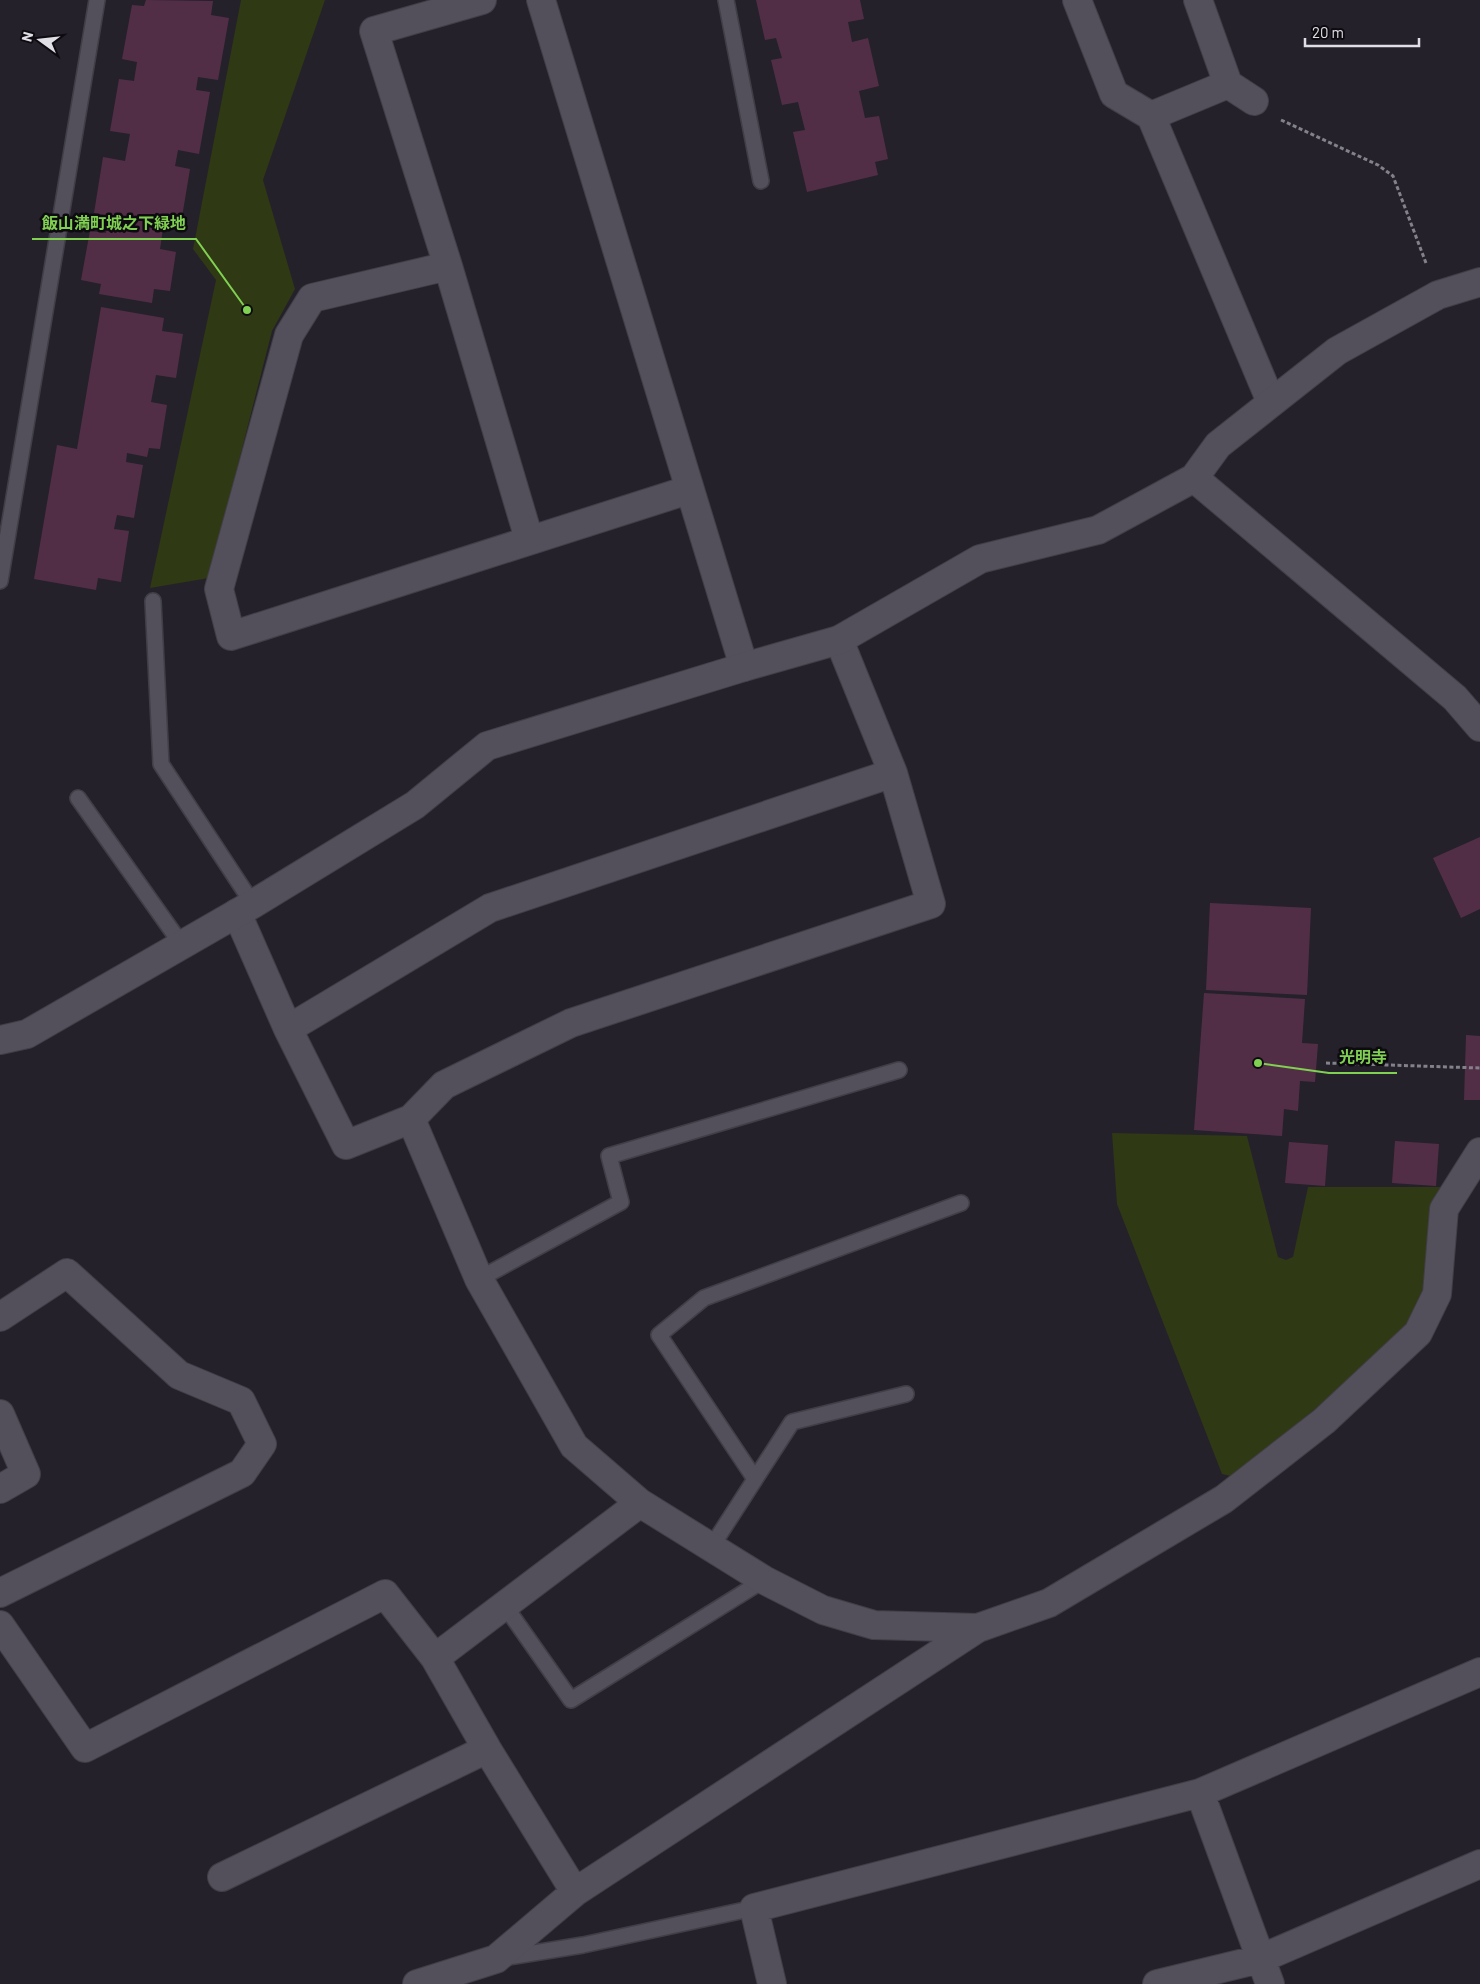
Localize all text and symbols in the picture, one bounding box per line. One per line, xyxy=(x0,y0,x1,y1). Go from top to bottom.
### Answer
north arrow xyxy=(15,15,65,65)
scale bar xyxy=(1305,15,1419,47)
text: 20 m xyxy=(1312,23,1344,41)
text: N xyxy=(18,30,36,43)
callout: 飯山満町城之下緑地 xyxy=(32,208,196,239)
text: 飯山満町城之下緑地 xyxy=(41,213,186,232)
callout: 光明寺 xyxy=(1329,1042,1397,1073)
text: 光明寺 xyxy=(1339,1047,1387,1066)

